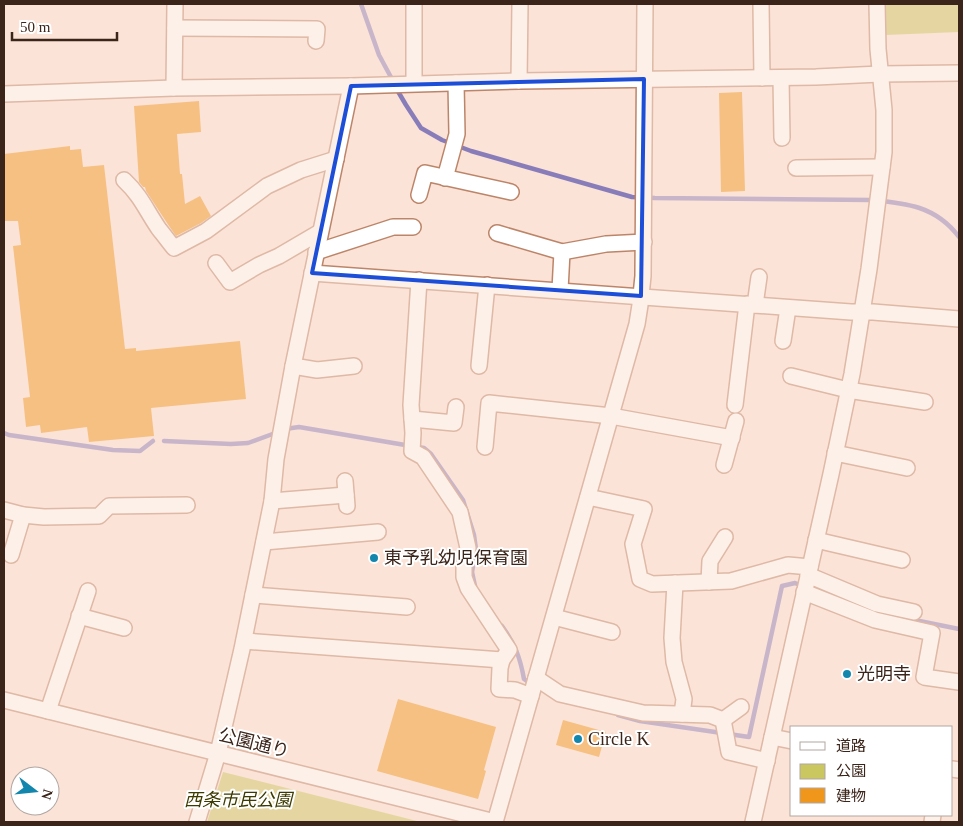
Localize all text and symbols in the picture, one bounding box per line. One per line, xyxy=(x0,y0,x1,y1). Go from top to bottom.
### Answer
scale bar xyxy=(12,10,118,42)
text: 50 m xyxy=(20,19,51,35)
place label: 東予乳幼児保育園 xyxy=(384,548,528,568)
marker: 東予乳幼児保育園 xyxy=(368,552,380,564)
place label: 光明寺 xyxy=(857,664,911,684)
marker: 光明寺 xyxy=(841,668,853,680)
street label: 公園通り xyxy=(217,725,291,761)
legend xyxy=(790,726,953,816)
place label: Circle K xyxy=(588,729,649,749)
marker: Circle K xyxy=(572,733,584,745)
text: 道路 xyxy=(836,738,866,754)
text: 公園 xyxy=(836,763,866,779)
north arrow xyxy=(10,766,60,816)
text: N xyxy=(38,788,56,801)
text: 建物 xyxy=(836,788,866,804)
park label: 西条市民公園 xyxy=(184,790,295,810)

